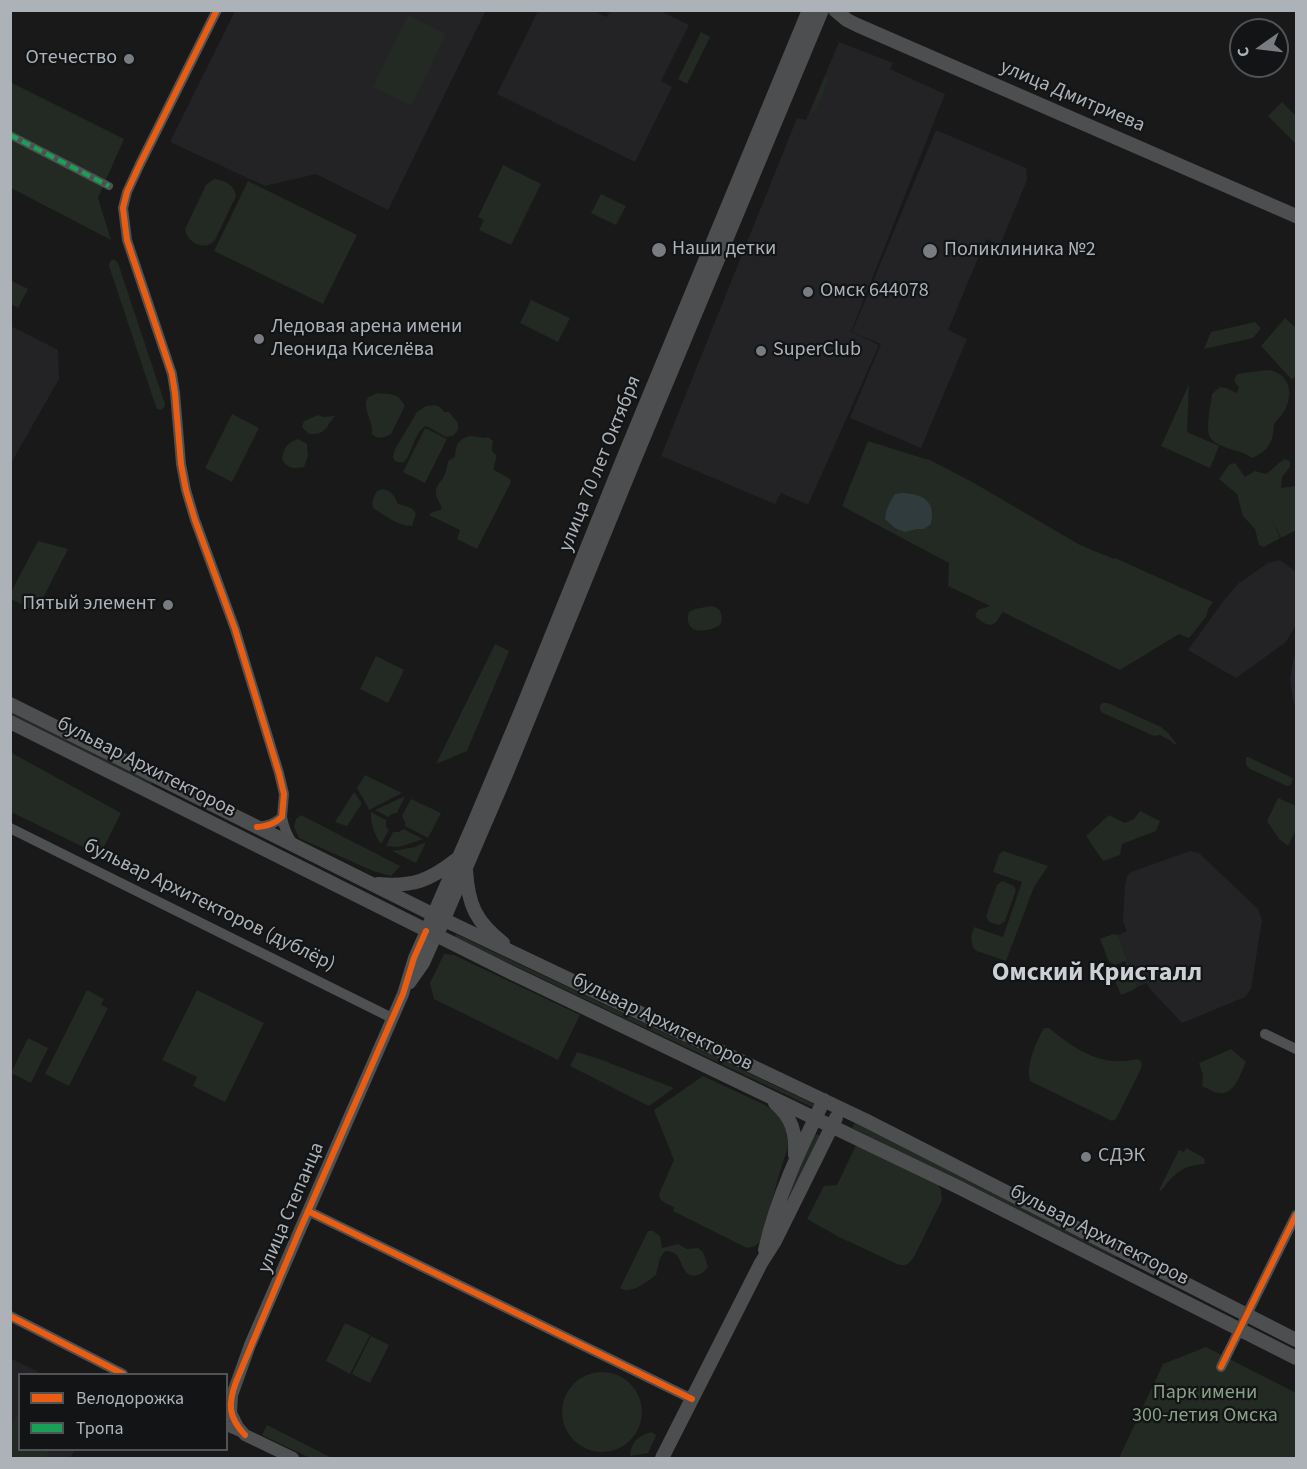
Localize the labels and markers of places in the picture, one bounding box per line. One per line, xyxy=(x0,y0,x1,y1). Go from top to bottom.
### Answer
place label: Отечество xyxy=(26,47,117,71)
marker: Отечество xyxy=(122,52,136,66)
place label: Наши детки xyxy=(672,238,776,262)
place label: Поликлиника №2 xyxy=(944,239,1096,263)
marker: Наши детки xyxy=(650,241,668,259)
marker: Поликлиника №2 xyxy=(921,242,939,260)
place label: Омск 644078 xyxy=(820,280,929,304)
marker: Омск 644078 xyxy=(801,285,815,299)
place label: Ледовая арена имени Леонида Киселёва xyxy=(271,316,462,363)
marker: Ледовая арена имени Леонида Киселёва xyxy=(252,332,266,346)
place label: SuperClub xyxy=(773,339,861,363)
marker: SuperClub xyxy=(754,344,768,358)
place label: Пятый элемент xyxy=(22,593,156,617)
marker: Пятый элемент xyxy=(161,598,175,612)
place label: СДЭК xyxy=(1098,1145,1145,1169)
marker: СДЭК xyxy=(1079,1150,1093,1164)

